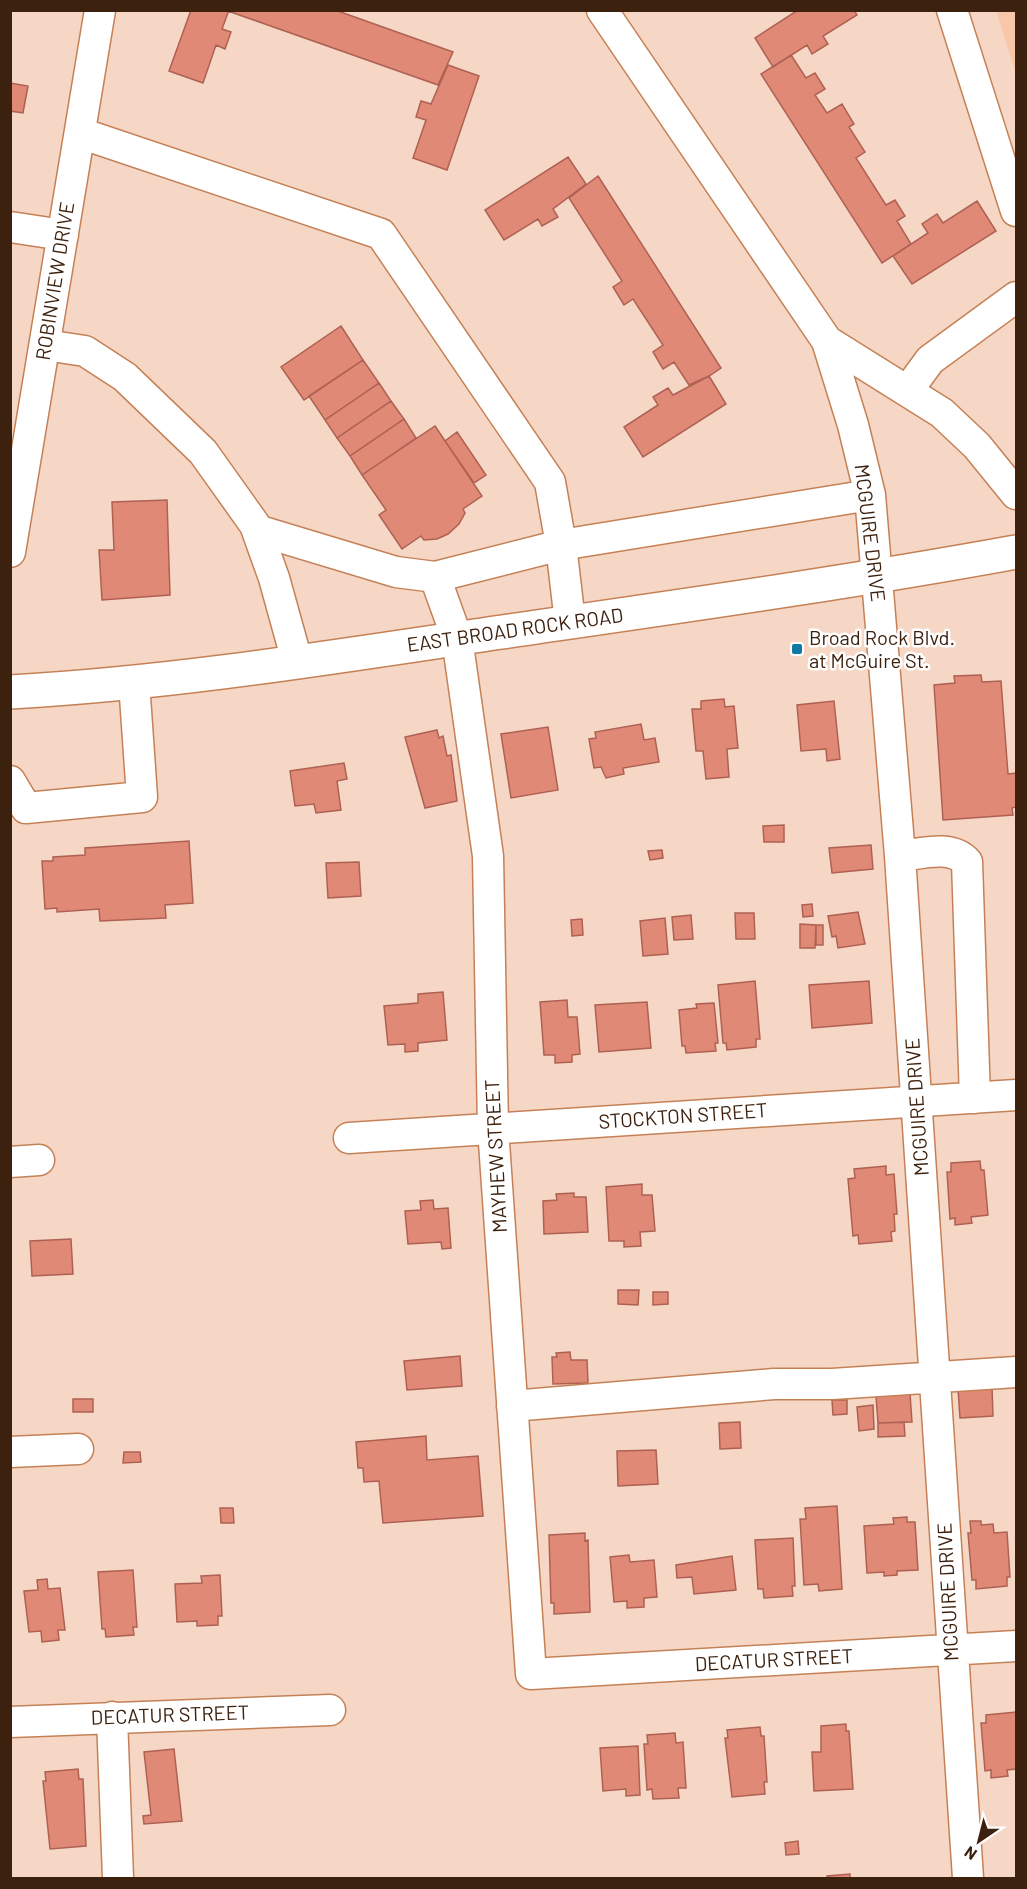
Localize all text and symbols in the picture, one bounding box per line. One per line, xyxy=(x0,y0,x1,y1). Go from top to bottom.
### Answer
street label: ROBINVIEW DRIVE xyxy=(30,200,78,362)
street label: MCGUIRE DRIVE xyxy=(851,463,891,603)
street label: EAST BROAD ROCK ROAD xyxy=(405,602,625,656)
place label: Broad Rock Blvd. at McGuire St. xyxy=(809,625,955,672)
marker: Broad Rock Blvd. at McGuire St. xyxy=(790,642,804,656)
street label: MCGUIRE DRIVE xyxy=(899,1037,933,1177)
street label: MAYHEW STREET xyxy=(479,1079,511,1233)
street label: STOCKTON STREET xyxy=(598,1097,768,1133)
street label: MCGUIRE DRIVE xyxy=(931,1522,963,1662)
street label: DECATUR STREET xyxy=(694,1643,854,1675)
street label: DECATUR STREET xyxy=(90,1699,250,1729)
north arrow xyxy=(949,1811,1009,1871)
text: N xyxy=(960,1843,980,1865)

